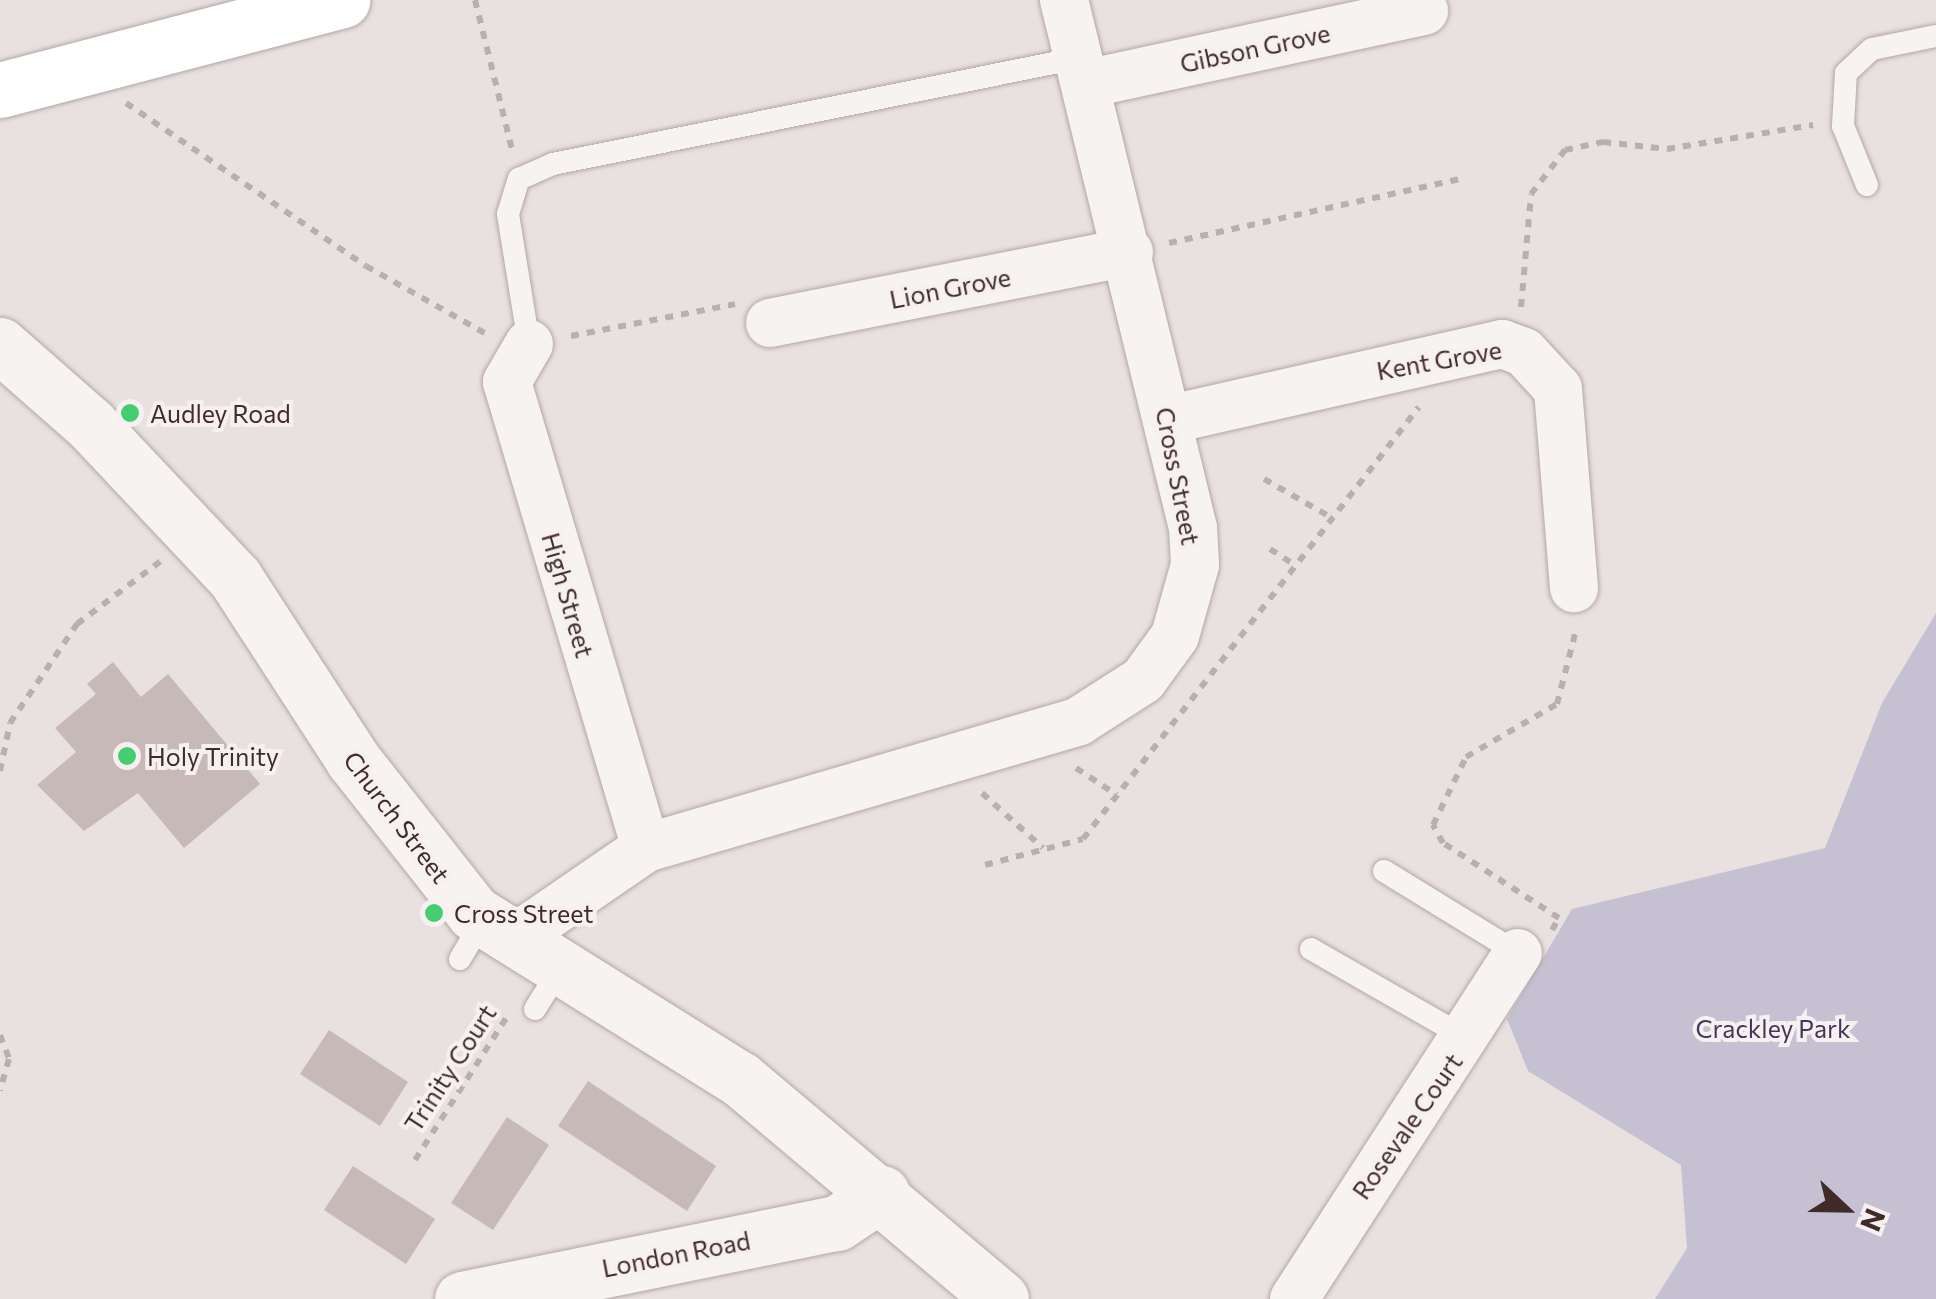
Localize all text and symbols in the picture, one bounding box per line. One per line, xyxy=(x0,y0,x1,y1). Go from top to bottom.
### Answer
street label: Gibson Grove xyxy=(1177,17,1333,79)
street label: Lion Grove xyxy=(887,262,1013,314)
street label: Kent Grove xyxy=(1374,334,1504,386)
place label: Audley Road xyxy=(150,398,291,428)
marker: Audley Road xyxy=(119,402,141,424)
street label: Cross Street xyxy=(1150,405,1206,547)
street label: High Street xyxy=(536,529,600,661)
place label: Holy Trinity xyxy=(147,741,279,771)
marker: Holy Trinity xyxy=(116,745,138,767)
street label: Church Street xyxy=(338,745,456,889)
place label: Cross Street xyxy=(454,898,594,928)
marker: Cross Street xyxy=(423,902,445,924)
street label: Trinity Court xyxy=(398,999,502,1137)
park label: Crackley Park xyxy=(1695,1013,1851,1043)
street label: Rosevale Court xyxy=(1346,1047,1468,1205)
north arrow xyxy=(1796,1159,1896,1259)
text: N xyxy=(1854,1204,1894,1236)
street label: London Road xyxy=(599,1225,753,1283)

